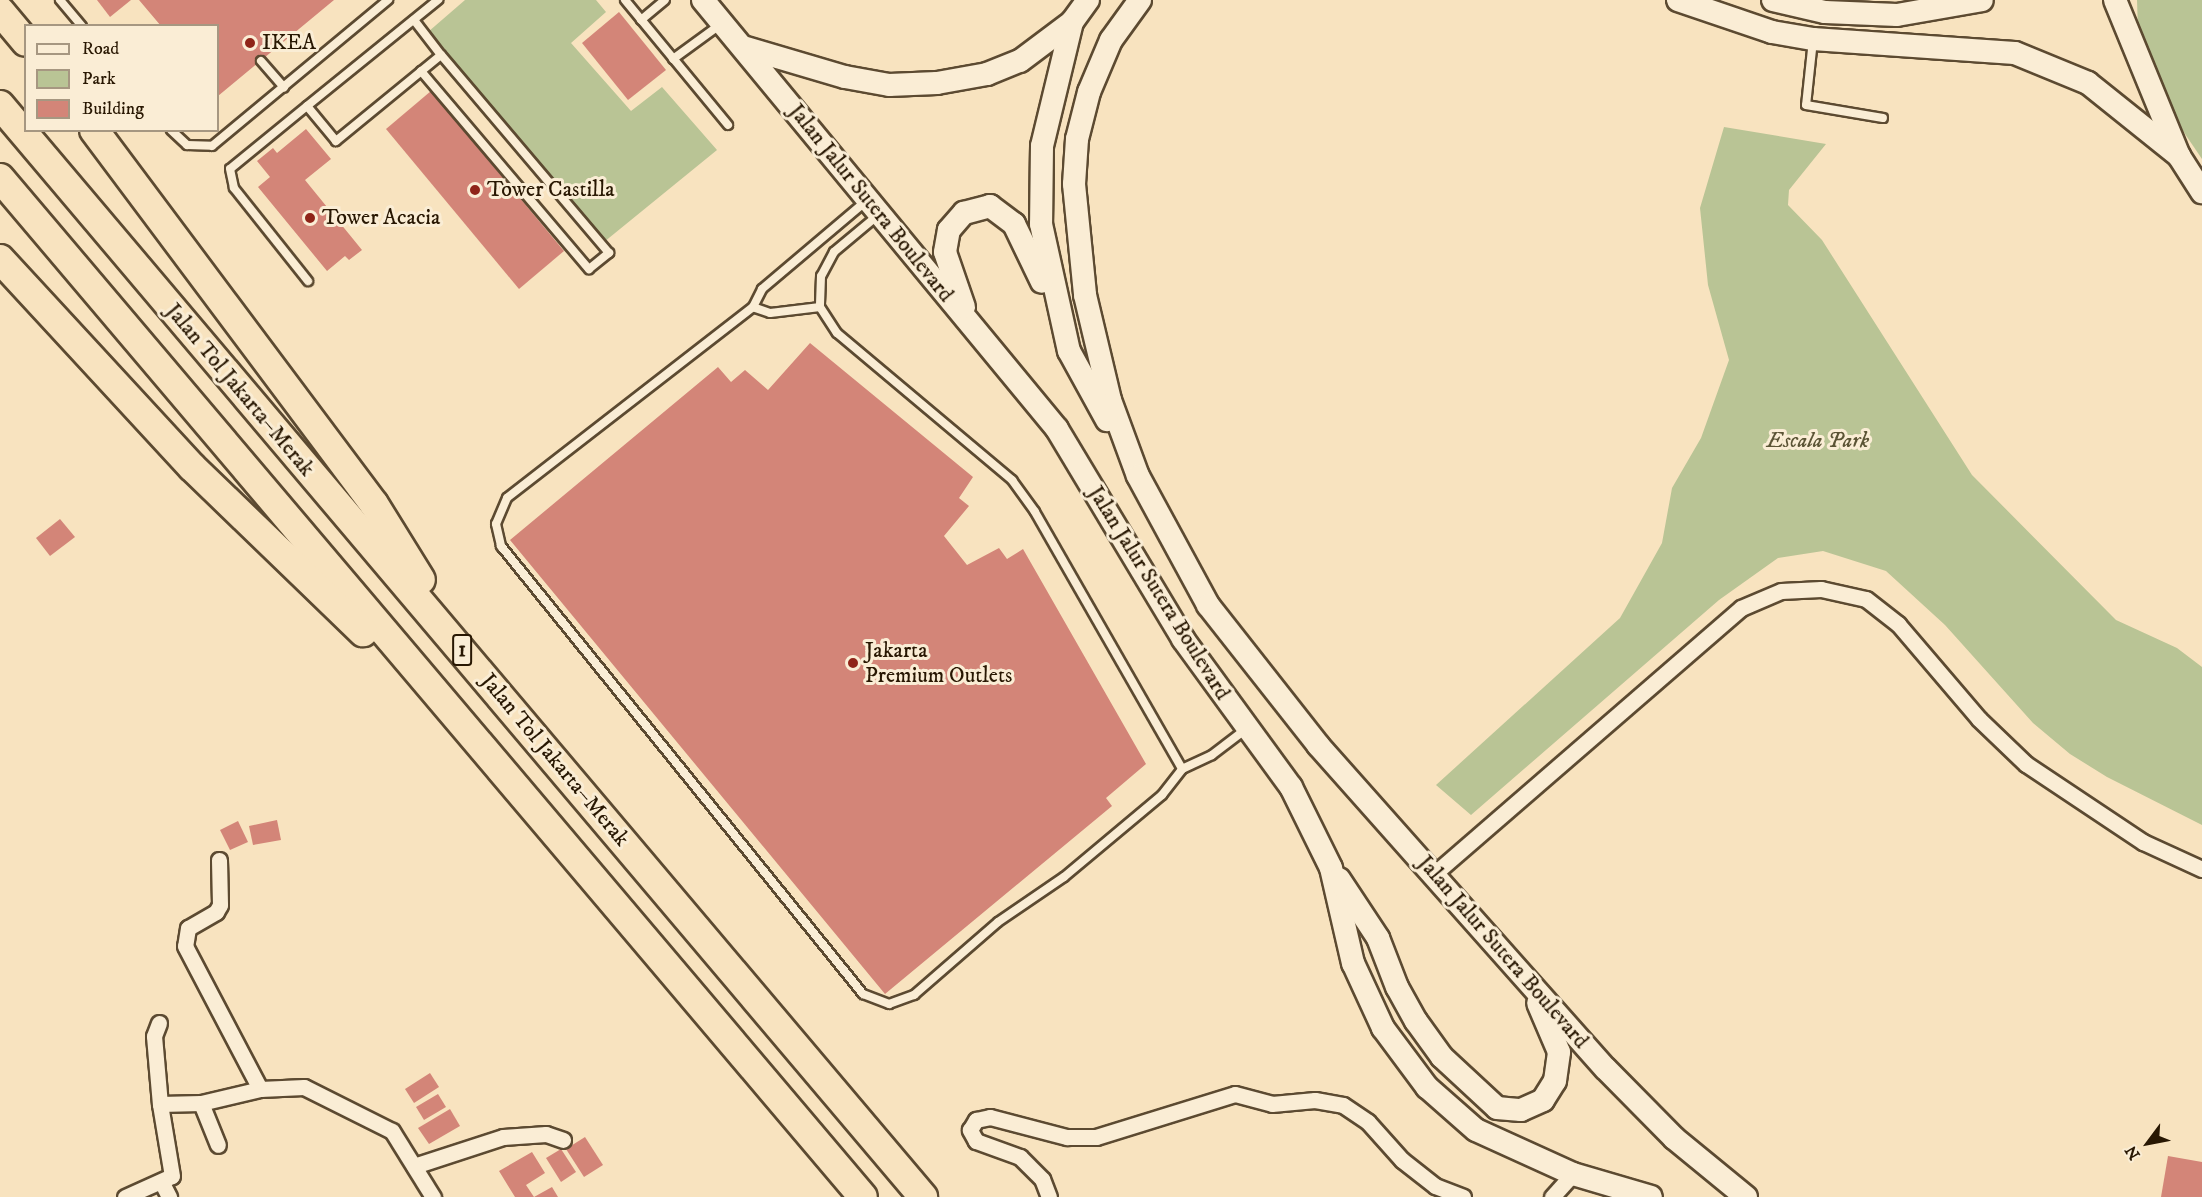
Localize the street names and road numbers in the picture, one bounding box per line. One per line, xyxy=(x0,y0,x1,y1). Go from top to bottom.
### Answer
street label: Jalan Jalur Sutera Boulevard xyxy=(783,99,959,307)
street label: Jalan Tol Jakarta–Merak xyxy=(160,298,320,482)
street label: Jalan Jalur Sutera Boulevard xyxy=(1082,481,1236,705)
road number: 1 xyxy=(452,632,472,668)
street label: Jalan Tol Jakarta–Merak xyxy=(475,668,635,852)
street label: Jalan Jalur Sutera Boulevard xyxy=(1412,850,1594,1054)

